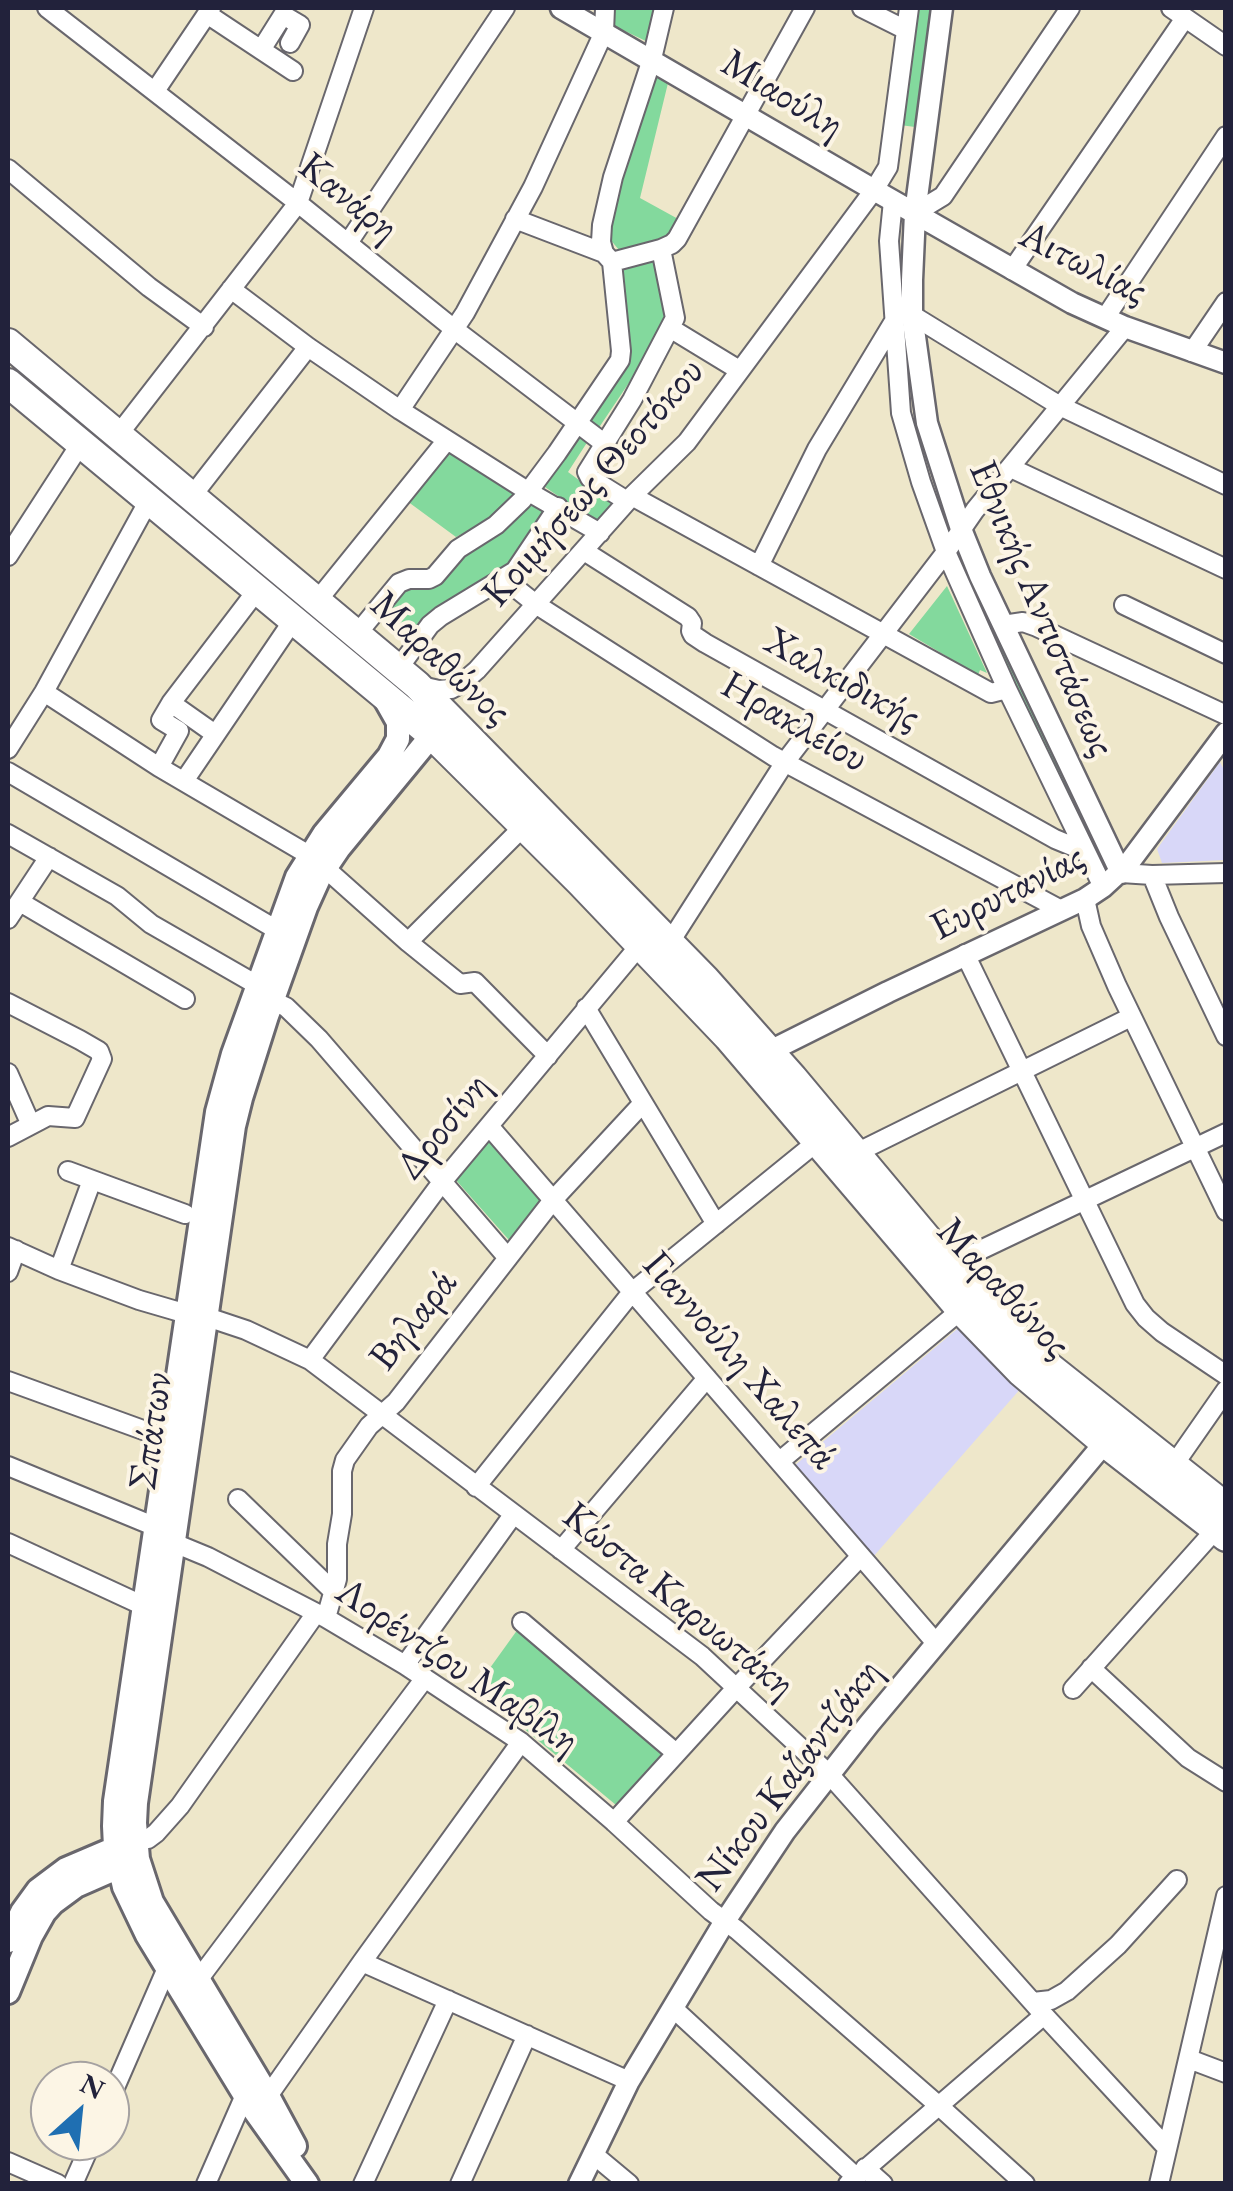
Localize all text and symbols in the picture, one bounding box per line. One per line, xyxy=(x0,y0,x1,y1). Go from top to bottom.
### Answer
street label: Μιαούλη xyxy=(712,40,852,150)
street label: Κανάρη xyxy=(288,143,408,253)
street label: Αιτωλίας xyxy=(1011,212,1155,316)
street label: Κοιμήσεως Θεοτόκου xyxy=(473,349,715,617)
street label: Εθνικής Αντιστάσεως xyxy=(957,454,1125,764)
street label: Μαραθώνος xyxy=(360,582,520,736)
street label: Χαλκιδικής xyxy=(756,618,928,742)
street label: Ηρακλείου xyxy=(712,662,876,784)
street label: Ευρυτανίας xyxy=(923,834,1093,952)
street label: Δροσίνη xyxy=(387,1064,501,1190)
street label: Μαραθώνος xyxy=(926,1209,1080,1369)
street label: Γιαννούλη Χαλεπά xyxy=(631,1242,847,1480)
street label: Βηλαρά xyxy=(360,1261,468,1381)
street label: Σπάτων xyxy=(120,1369,184,1493)
street label: Κώστα Καρυωτάκη xyxy=(552,1493,804,1709)
street label: Λορέντζου Μαβίλη xyxy=(327,1568,587,1766)
street label: Νίκου Καζαντζάκη xyxy=(687,1650,893,1902)
north arrow xyxy=(30,2061,130,2161)
text: N xyxy=(74,2065,111,2107)

